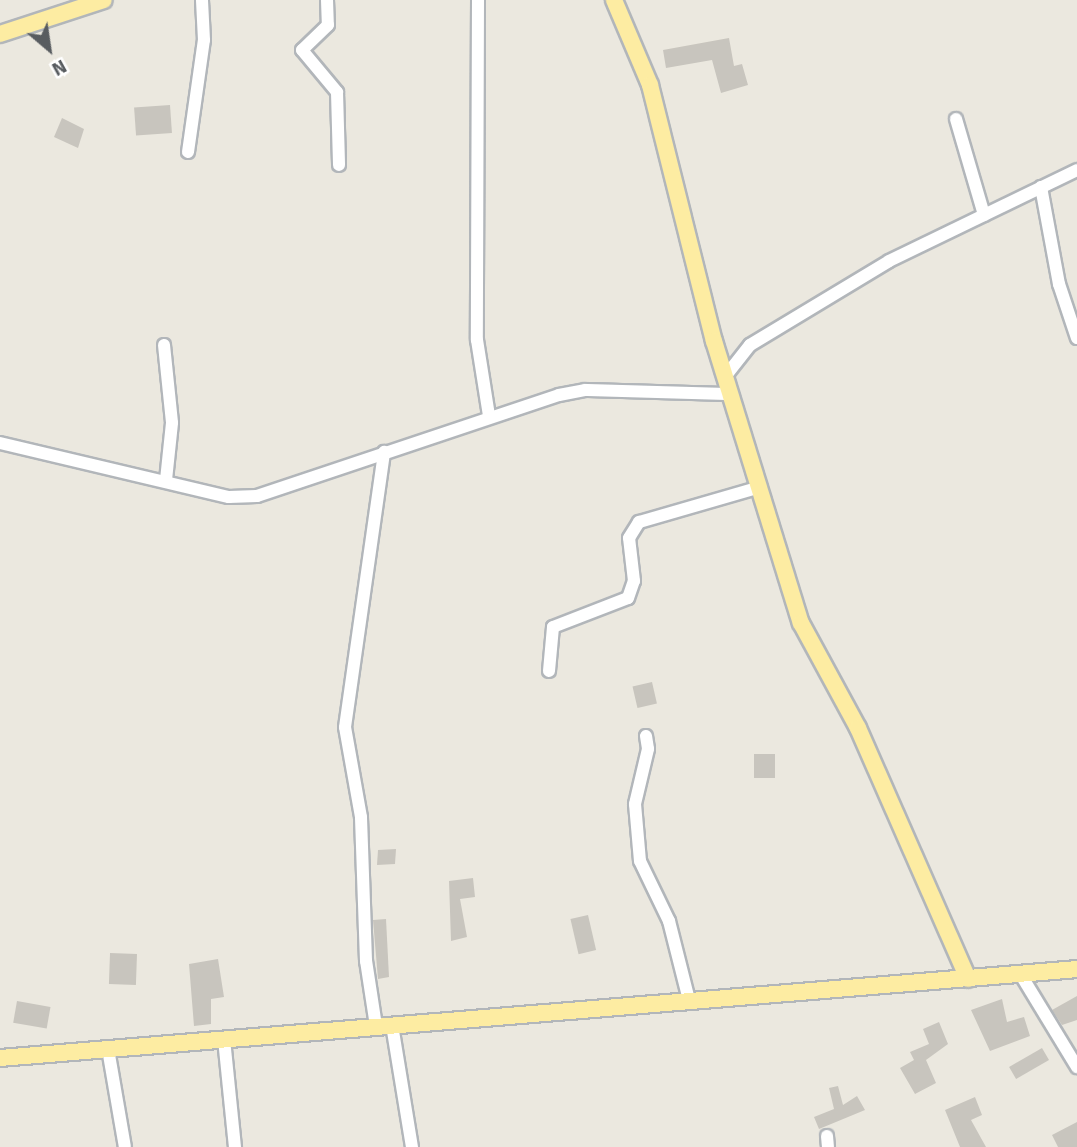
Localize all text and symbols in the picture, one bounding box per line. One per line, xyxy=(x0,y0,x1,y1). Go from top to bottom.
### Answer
north arrow xyxy=(14,14,84,84)
text: N xyxy=(48,54,71,81)

